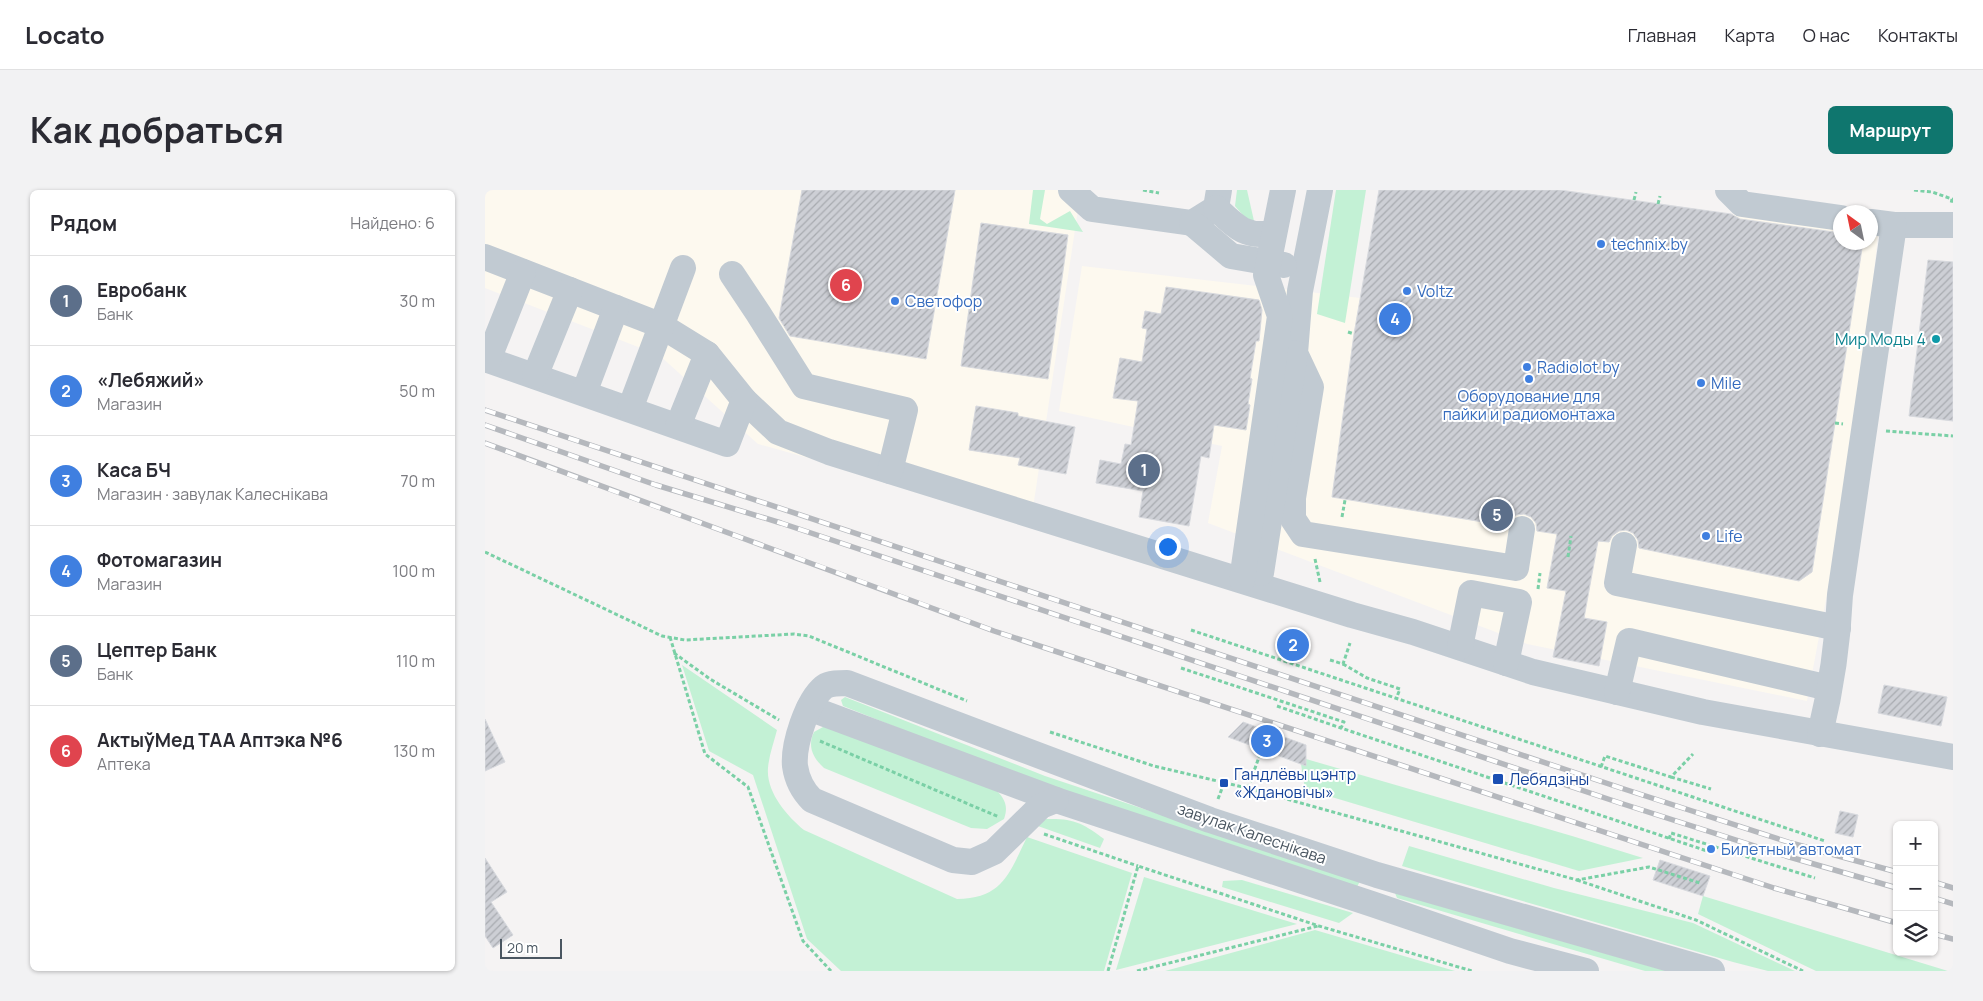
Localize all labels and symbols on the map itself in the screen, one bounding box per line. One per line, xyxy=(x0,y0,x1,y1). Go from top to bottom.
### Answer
north arrow xyxy=(1833,205,1878,250)
place label: technix.by xyxy=(1611,233,1689,255)
marker: technix.by xyxy=(1595,238,1607,250)
pin: 6 xyxy=(830,266,862,304)
place label: Voltz xyxy=(1417,280,1454,302)
marker: Voltz xyxy=(1401,285,1413,297)
place label: Светофор xyxy=(905,290,982,312)
marker: Светофор xyxy=(889,295,901,307)
pin: 4 xyxy=(1379,300,1411,338)
place label: Мир Моды 4 xyxy=(1835,328,1926,350)
marker: Мир Моды 4 xyxy=(1930,333,1942,345)
place label: Radiolot.by xyxy=(1537,356,1620,378)
marker: Radiolot.by xyxy=(1521,361,1533,373)
place label: Mile xyxy=(1711,372,1741,394)
marker: Оборудование для пайки и радиомонтажа xyxy=(1523,373,1535,385)
marker: Mile xyxy=(1695,377,1707,389)
place label: Оборудование для пайки и радиомонтажа xyxy=(1443,385,1615,425)
pin: 1 xyxy=(1128,451,1160,489)
pin: 5 xyxy=(1481,496,1513,534)
place label: Life xyxy=(1716,525,1743,547)
marker: Life xyxy=(1700,530,1712,542)
your location xyxy=(1155,534,1181,560)
pin: 2 xyxy=(1277,626,1309,664)
pin: 3 xyxy=(1251,722,1283,760)
place label: Гандлёвы цэнтр «Ждановічы» xyxy=(1234,763,1356,803)
place label: Лебядзіны xyxy=(1509,768,1589,790)
marker: Лебядзіны xyxy=(1491,772,1505,786)
marker: Гандлёвы цэнтр «Ждановічы» xyxy=(1218,777,1230,789)
street label: завулак Калеснікава xyxy=(1175,797,1329,869)
place label: Билетный автомат xyxy=(1721,838,1862,860)
marker: Билетный автомат xyxy=(1705,843,1717,855)
scale bar xyxy=(500,936,563,959)

